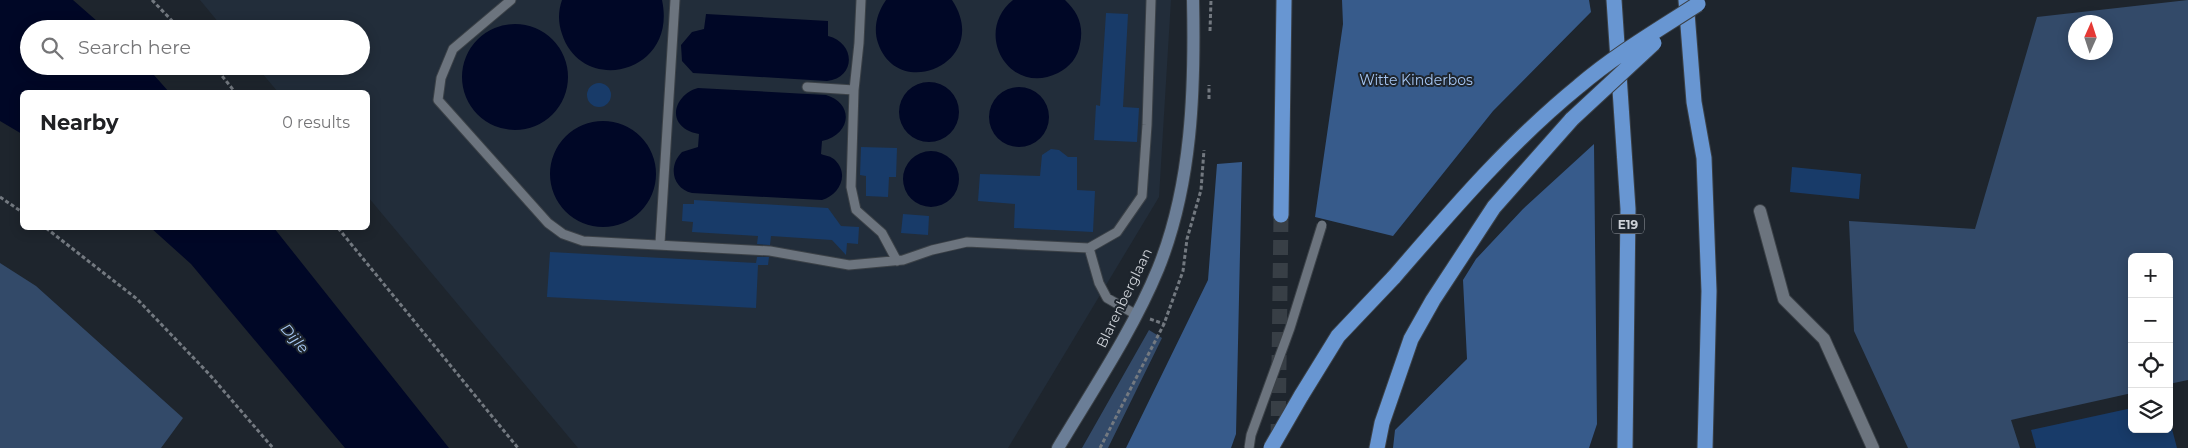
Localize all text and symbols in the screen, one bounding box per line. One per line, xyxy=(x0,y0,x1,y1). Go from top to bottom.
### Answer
north arrow xyxy=(2068,15,2113,60)
search box xyxy=(20,20,370,75)
icon: search xyxy=(38,34,66,62)
text: Search here xyxy=(78,36,191,59)
park label: Witte Kinderbos xyxy=(1359,71,1473,89)
text: Nearby xyxy=(40,110,119,135)
text: 0 results xyxy=(282,113,350,132)
road number: E19 xyxy=(1612,214,1644,233)
street label: Blarenberglaan xyxy=(1092,245,1156,351)
map controls xyxy=(2128,253,2173,433)
button: + xyxy=(2128,253,2173,298)
button: − xyxy=(2128,298,2173,343)
water label: Dijle xyxy=(277,319,313,357)
button: locate xyxy=(2128,343,2173,388)
button: layers xyxy=(2128,388,2173,433)

